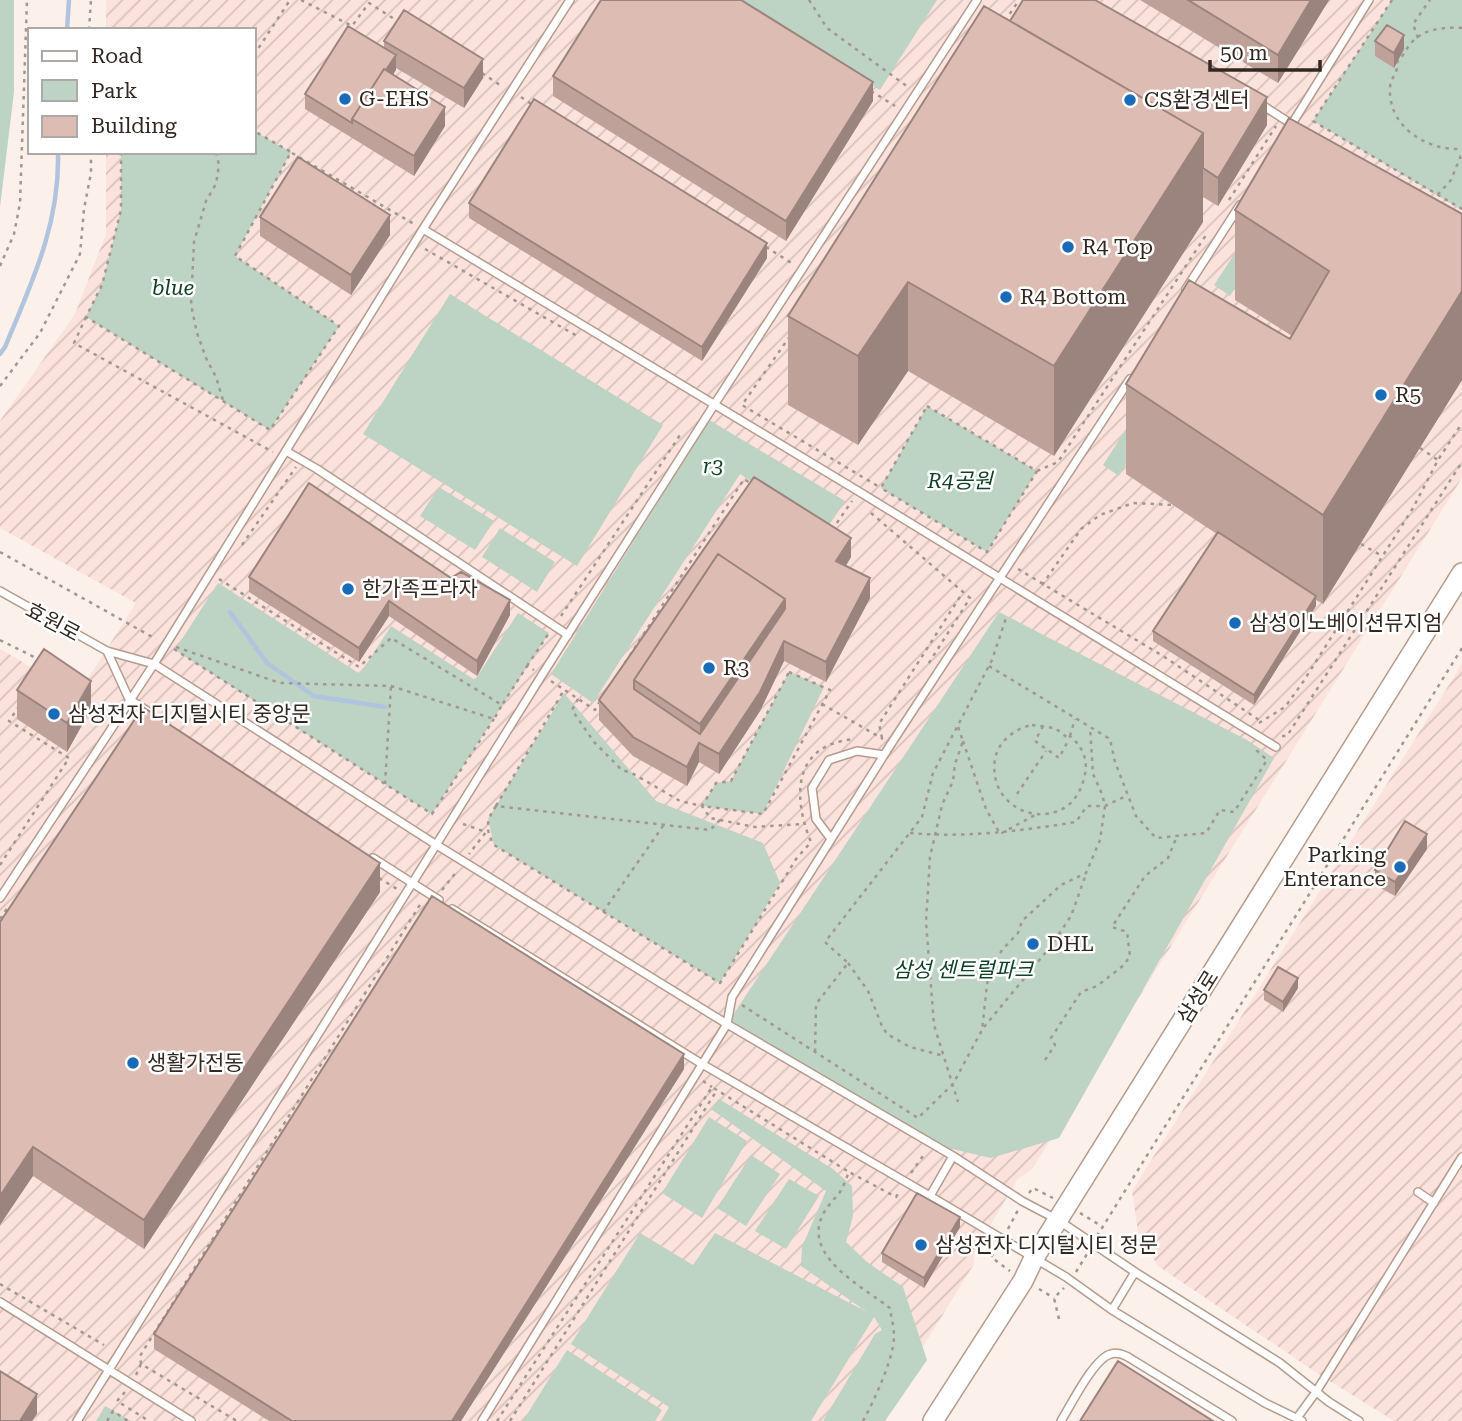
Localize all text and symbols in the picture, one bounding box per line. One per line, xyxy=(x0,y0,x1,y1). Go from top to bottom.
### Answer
legend xyxy=(28,28,256,154)
scale bar xyxy=(1210,28,1320,72)
text: 50 m xyxy=(1220,41,1268,65)
text: Road xyxy=(91,44,143,68)
text: Park xyxy=(91,79,137,103)
place label: G-EHS xyxy=(359,87,429,111)
place label: CS환경센터 xyxy=(1144,88,1250,112)
marker: G-EHS xyxy=(337,91,353,107)
marker: CS환경센터 xyxy=(1122,92,1138,108)
text: Building xyxy=(91,114,177,138)
place label: R4 Top xyxy=(1082,235,1153,259)
marker: R4 Top xyxy=(1060,239,1076,255)
park label: blue xyxy=(152,276,194,300)
place label: R4 Bottom xyxy=(1020,285,1126,309)
marker: R4 Bottom xyxy=(998,289,1014,305)
place label: R5 xyxy=(1395,383,1421,407)
marker: R5 xyxy=(1373,387,1389,403)
park label: r3 xyxy=(703,454,723,478)
park label: R4공원 xyxy=(927,469,994,493)
place label: 한가족프라자 xyxy=(362,577,478,601)
marker: 한가족프라자 xyxy=(340,581,356,597)
street label: 효원로 xyxy=(22,598,84,646)
place label: 삼성이노베이션뮤지엄 xyxy=(1249,611,1442,635)
marker: 삼성이노베이션뮤지엄 xyxy=(1227,615,1243,631)
place label: R3 xyxy=(723,656,749,680)
marker: R3 xyxy=(701,660,717,676)
place label: 삼성전자 디지털시티 중앙문 xyxy=(68,702,310,726)
marker: 삼성전자 디지털시티 중앙문 xyxy=(46,706,62,722)
place label: Parking Enterance xyxy=(1283,843,1386,891)
marker: Parking Enterance xyxy=(1392,859,1408,875)
place label: DHL xyxy=(1047,932,1094,956)
marker: DHL xyxy=(1025,936,1041,952)
park label: 삼성 센트럴파크 xyxy=(893,958,1034,982)
street label: 삼성로 xyxy=(1172,966,1224,1028)
place label: 생활가전동 xyxy=(147,1051,244,1075)
marker: 생활가전동 xyxy=(125,1055,141,1071)
place label: 삼성전자 디지털시티 정문 xyxy=(935,1233,1158,1257)
marker: 삼성전자 디지털시티 정문 xyxy=(913,1237,929,1253)

